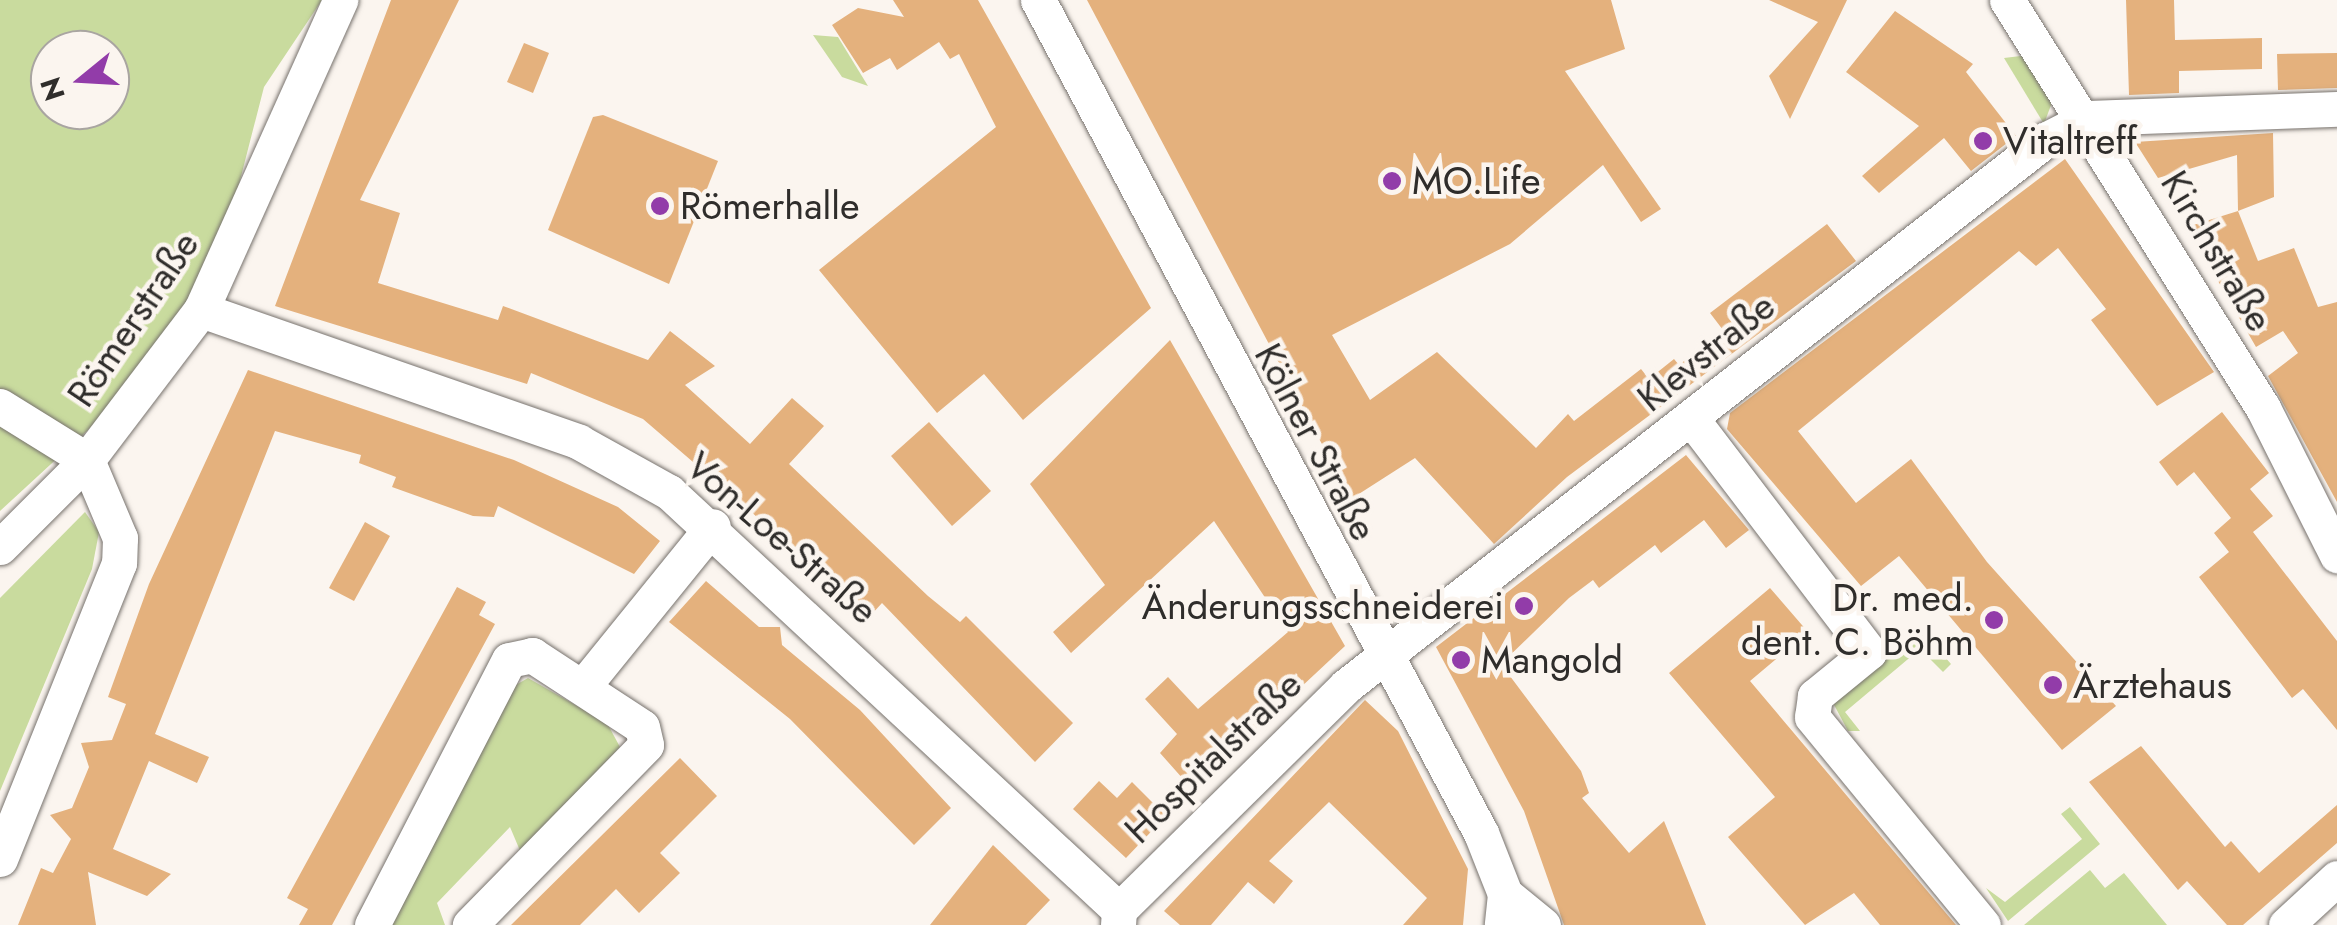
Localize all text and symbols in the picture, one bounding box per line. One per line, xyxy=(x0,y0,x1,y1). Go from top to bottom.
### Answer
north arrow xyxy=(30,30,130,130)
text: N xyxy=(30,72,76,106)
place label: Vitaltreff xyxy=(2003,118,2137,164)
marker: Vitaltreff xyxy=(1972,130,1994,152)
place label: MO.Life xyxy=(1412,158,1540,204)
street label: Kirchstraße xyxy=(2151,163,2283,339)
marker: MO.Life xyxy=(1381,170,1403,192)
place label: Römerhalle xyxy=(680,183,860,229)
marker: Römerhalle xyxy=(649,195,671,217)
street label: Römerstraße xyxy=(58,223,208,415)
street label: Klevstraße xyxy=(1628,283,1784,421)
street label: Kölner Straße xyxy=(1245,336,1387,548)
street label: Von-Loe-Straße xyxy=(677,443,887,633)
place label: Dr. med. dent. C. Böhm xyxy=(1741,575,1974,664)
place label: Änderungsschneiderei xyxy=(1142,583,1504,629)
marker: Änderungsschneiderei xyxy=(1513,595,1535,617)
marker: Dr. med. dent. C. Böhm xyxy=(1983,609,2005,631)
place label: Mangold xyxy=(1481,637,1623,683)
marker: Mangold xyxy=(1450,649,1472,671)
street label: Hospitalstraße xyxy=(1115,662,1311,852)
place label: Ärztehaus xyxy=(2073,662,2232,708)
marker: Ärztehaus xyxy=(2042,674,2064,696)

